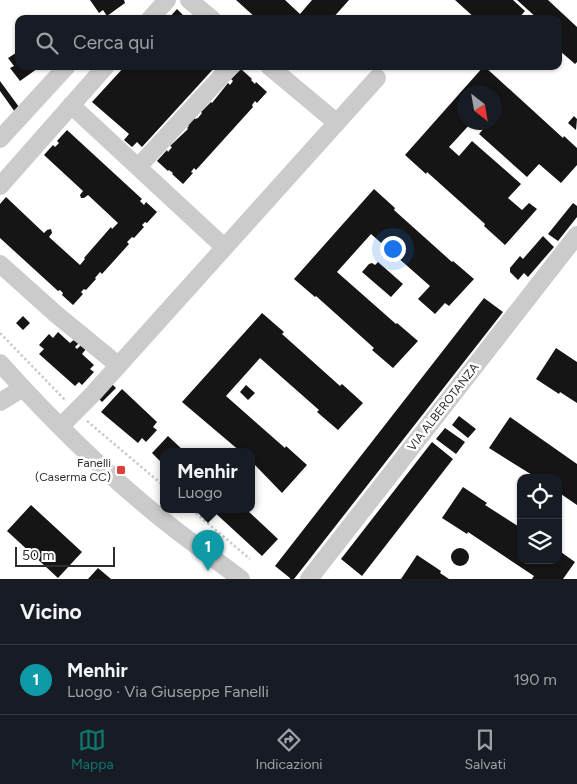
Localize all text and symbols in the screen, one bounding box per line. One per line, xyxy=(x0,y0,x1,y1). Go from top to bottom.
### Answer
search box xyxy=(15,15,562,70)
icon: search xyxy=(33,29,61,57)
text: Cerca qui xyxy=(73,31,154,54)
north arrow xyxy=(457,85,502,130)
your location xyxy=(380,236,406,262)
street label: VIA ALBEROTANZA xyxy=(404,360,482,454)
popup xyxy=(160,448,255,513)
place label: Fanelli (Caserma CC) xyxy=(35,456,111,484)
text: Menhir xyxy=(177,460,238,483)
marker: Fanelli (Caserma CC) xyxy=(115,464,127,476)
map controls xyxy=(517,474,562,564)
button: locate xyxy=(517,474,562,519)
text: Luogo xyxy=(177,483,222,502)
button: layers xyxy=(517,519,562,564)
pin: 1 xyxy=(192,530,224,571)
scale bar xyxy=(15,544,115,567)
text: 50 m xyxy=(22,547,54,564)
text: Vicino xyxy=(20,599,82,624)
text: Menhir xyxy=(67,659,128,682)
text: 1 xyxy=(33,670,39,689)
text: 190 m xyxy=(514,670,557,689)
text: Luogo · Via Giuseppe Fanelli xyxy=(67,682,269,701)
tab: Mappa xyxy=(71,726,114,773)
tab: Indicazioni xyxy=(255,726,323,773)
tab: Salvati xyxy=(464,726,506,773)

